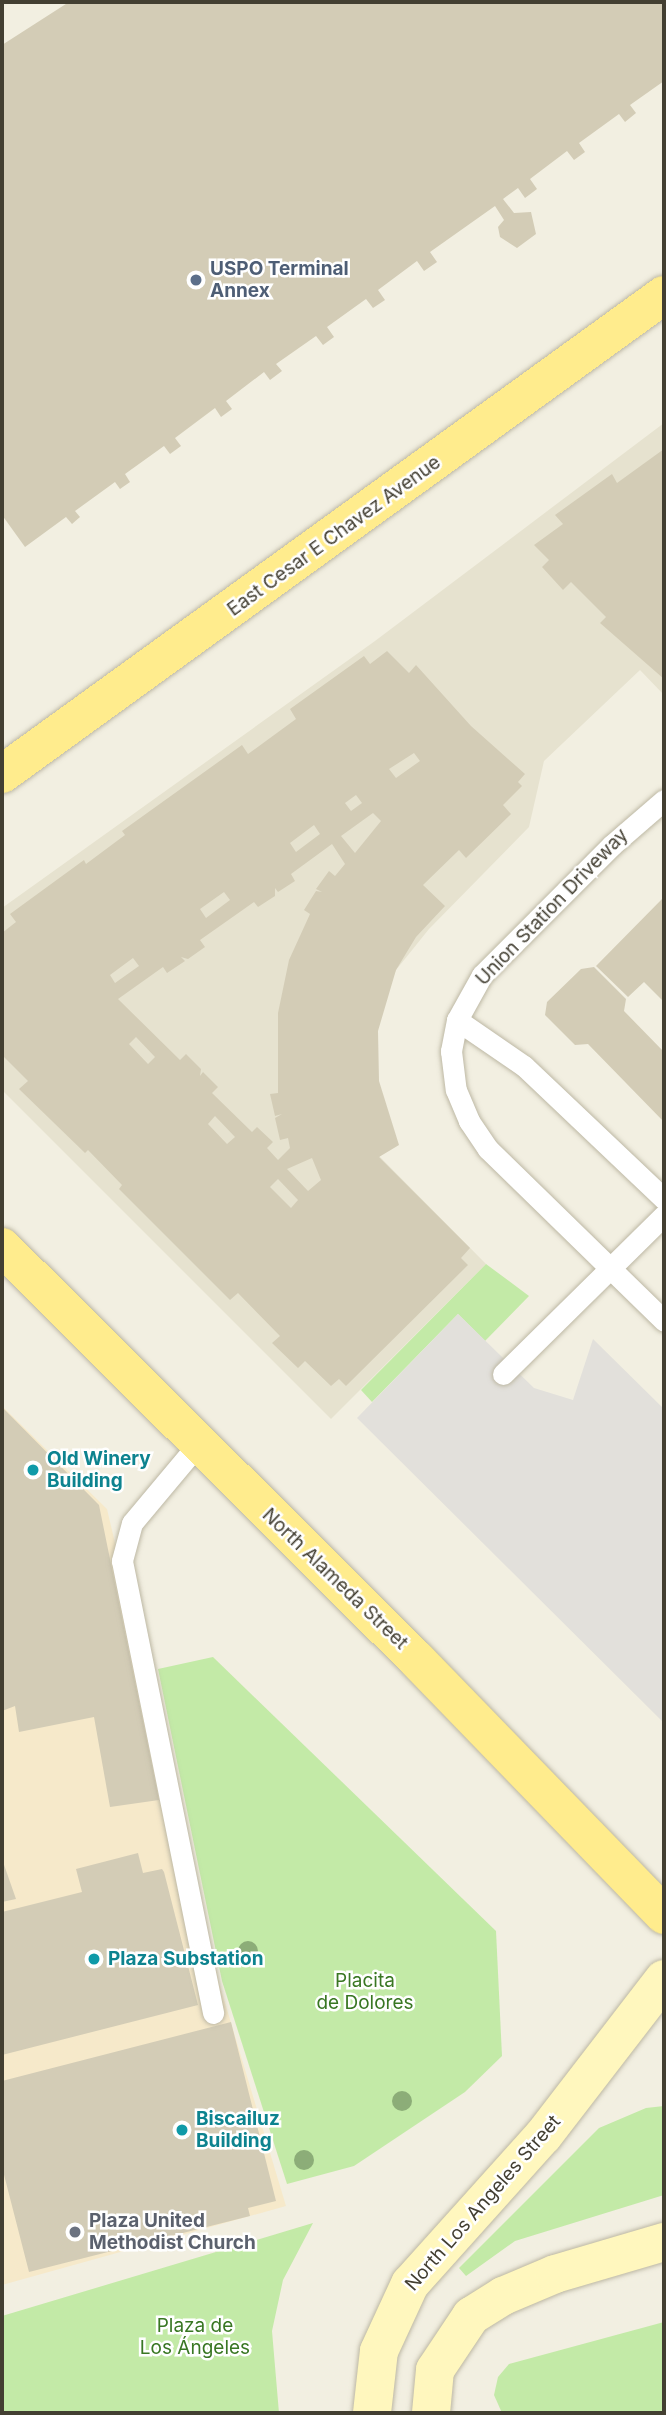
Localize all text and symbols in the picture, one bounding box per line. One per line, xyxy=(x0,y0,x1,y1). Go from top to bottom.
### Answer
place label: USPO Terminal Annex xyxy=(210,258,349,302)
marker: USPO Terminal Annex xyxy=(188,272,204,288)
street label: East Cesar E Chavez Avenue xyxy=(223,451,445,621)
street label: Union Station Driveway xyxy=(471,824,633,990)
place label: Old Winery Building xyxy=(47,1448,151,1492)
marker: Old Winery Building xyxy=(25,1462,41,1478)
street label: North Alameda Street xyxy=(258,1504,412,1654)
place label: Plaza Substation xyxy=(108,1948,263,1970)
marker: Plaza Substation xyxy=(86,1951,102,1967)
park label: Placita de Dolores xyxy=(316,1970,414,2014)
place label: Biscailuz Building xyxy=(196,2108,280,2152)
street label: North Los Angeles Street xyxy=(401,2111,565,2295)
marker: Biscailuz Building xyxy=(174,2122,190,2138)
place label: Plaza United Methodist Church xyxy=(89,2210,256,2254)
marker: Plaza United Methodist Church xyxy=(67,2224,83,2240)
park label: Plaza de Los Ángeles xyxy=(140,2315,250,2359)

